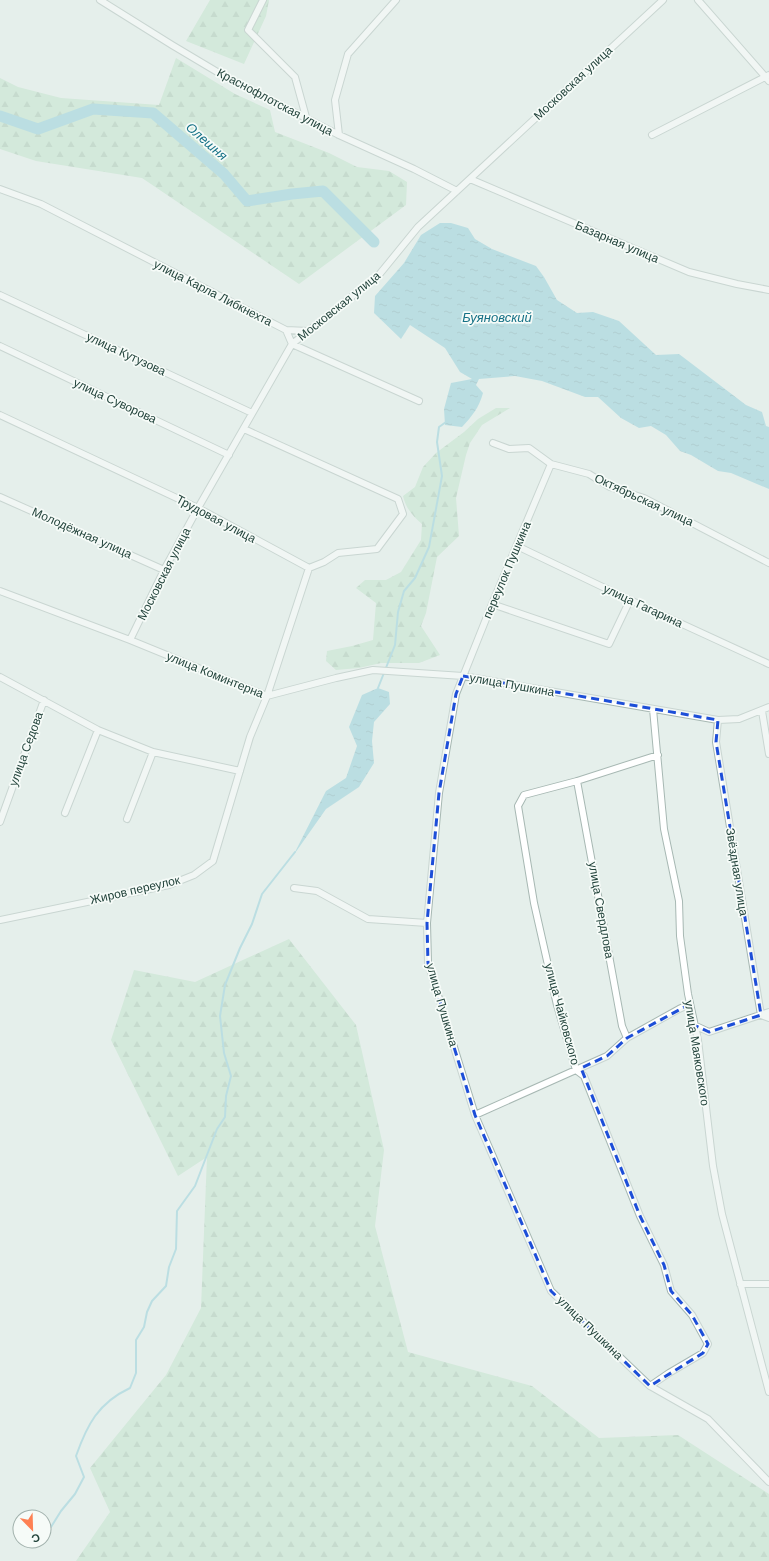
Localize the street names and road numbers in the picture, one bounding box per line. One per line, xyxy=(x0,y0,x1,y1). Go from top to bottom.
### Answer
street label: Московская улица xyxy=(531,43,615,123)
street label: Краснофлотская улица xyxy=(215,65,336,139)
street label: Базарная улица xyxy=(573,218,661,266)
street label: улица Карла Либкнехта xyxy=(152,257,275,329)
street label: Московская улица xyxy=(295,268,383,344)
street label: улица Кутузова xyxy=(84,330,168,379)
street label: улица Суворова xyxy=(71,376,159,427)
street label: Октябрьская улица xyxy=(592,471,696,529)
street label: Трудовая улица xyxy=(174,492,259,546)
street label: Молодёжная улица xyxy=(30,505,134,561)
street label: переулок Пушкина xyxy=(480,519,534,621)
street label: Московская улица xyxy=(135,525,194,623)
street label: улица Гагарина xyxy=(601,581,685,631)
street label: улица Коминтерна xyxy=(164,649,266,701)
street label: улица Пушкина xyxy=(469,671,556,699)
street label: улица Седова xyxy=(6,710,46,788)
street label: Звёздная улица xyxy=(723,827,751,917)
street label: улица Свердлова xyxy=(586,861,616,960)
street label: Жиров переулок xyxy=(89,873,182,907)
street label: улица Пушкина xyxy=(423,962,461,1048)
street label: улица Чайковского xyxy=(542,962,582,1067)
street label: улица Маяковского xyxy=(682,999,712,1107)
street label: улица Пушкина xyxy=(554,1293,626,1363)

